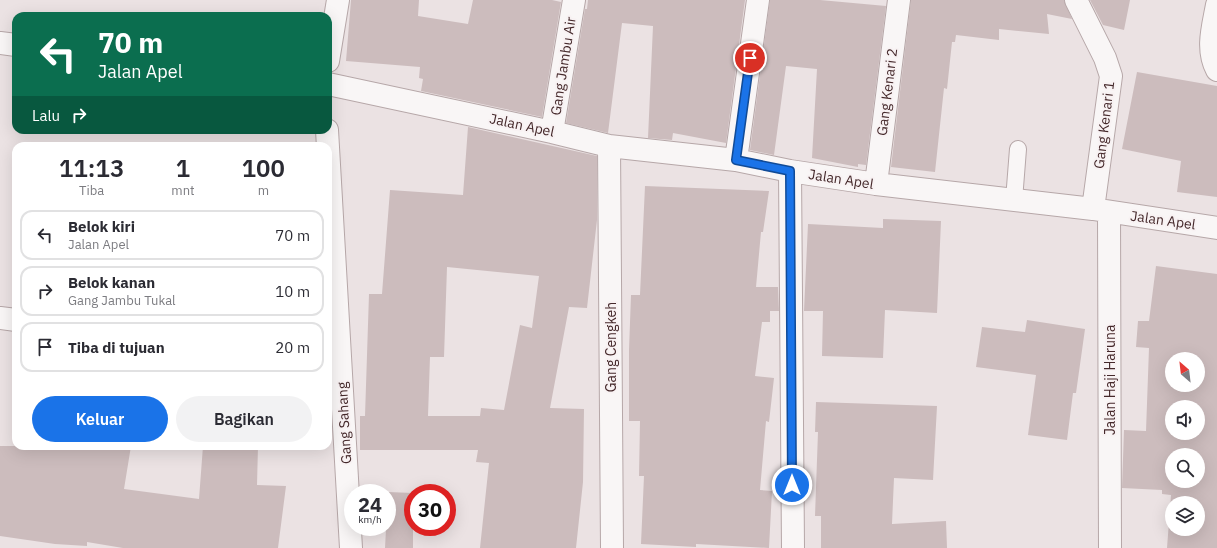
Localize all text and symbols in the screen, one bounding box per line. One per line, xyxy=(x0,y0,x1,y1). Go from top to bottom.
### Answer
street label: Gang Jambu Air xyxy=(546,15,580,117)
text: 70 m xyxy=(98,24,163,61)
icon: left xyxy=(32,28,84,80)
pin xyxy=(733,41,767,75)
icon: arrive xyxy=(739,47,761,69)
street label: Gang Kenari 2 xyxy=(873,47,901,137)
text: Jalan Apel xyxy=(98,60,183,83)
street label: Gang Kenari 1 xyxy=(1090,80,1118,170)
icon: right xyxy=(68,104,90,126)
text: Lalu xyxy=(32,106,60,125)
street label: Jalan Apel xyxy=(488,109,556,141)
text: 11:13 xyxy=(59,152,124,184)
text: 1 xyxy=(176,152,190,184)
text: 100 xyxy=(242,152,285,184)
street label: Jalan Apel xyxy=(807,165,875,193)
text: Tiba xyxy=(79,182,104,199)
text: mnt xyxy=(171,182,195,199)
text: m xyxy=(258,182,269,199)
street label: Jalan Apel xyxy=(1129,207,1197,234)
text: Belok kiri xyxy=(68,217,135,236)
icon: left xyxy=(34,224,56,246)
text: 70 m xyxy=(275,226,310,245)
text: Jalan Apel xyxy=(68,236,129,253)
text: Belok kanan xyxy=(68,273,155,292)
icon: right xyxy=(34,280,56,302)
text: 10 m xyxy=(275,282,310,301)
text: Gang Jambu Tukal xyxy=(68,292,176,309)
street label: Gang Cengkeh xyxy=(602,302,620,392)
street label: Jalan Haji Haruna xyxy=(1101,324,1119,435)
icon: arrive xyxy=(34,336,56,358)
text: Tiba di tujuan xyxy=(68,338,165,357)
text: 20 m xyxy=(275,338,310,357)
north arrow xyxy=(1165,352,1205,392)
map controls xyxy=(1165,352,1205,536)
street label: Gang Sahang xyxy=(333,381,355,465)
button: Keluar xyxy=(32,396,168,442)
button: Bagikan xyxy=(176,396,312,442)
button: sound xyxy=(1165,400,1205,440)
button: search xyxy=(1165,448,1205,488)
position arrow xyxy=(771,464,813,506)
speed limit sign: 30 xyxy=(404,484,456,536)
text: 24 xyxy=(358,491,382,518)
button: layers xyxy=(1165,496,1205,536)
text: km/h xyxy=(358,513,382,526)

